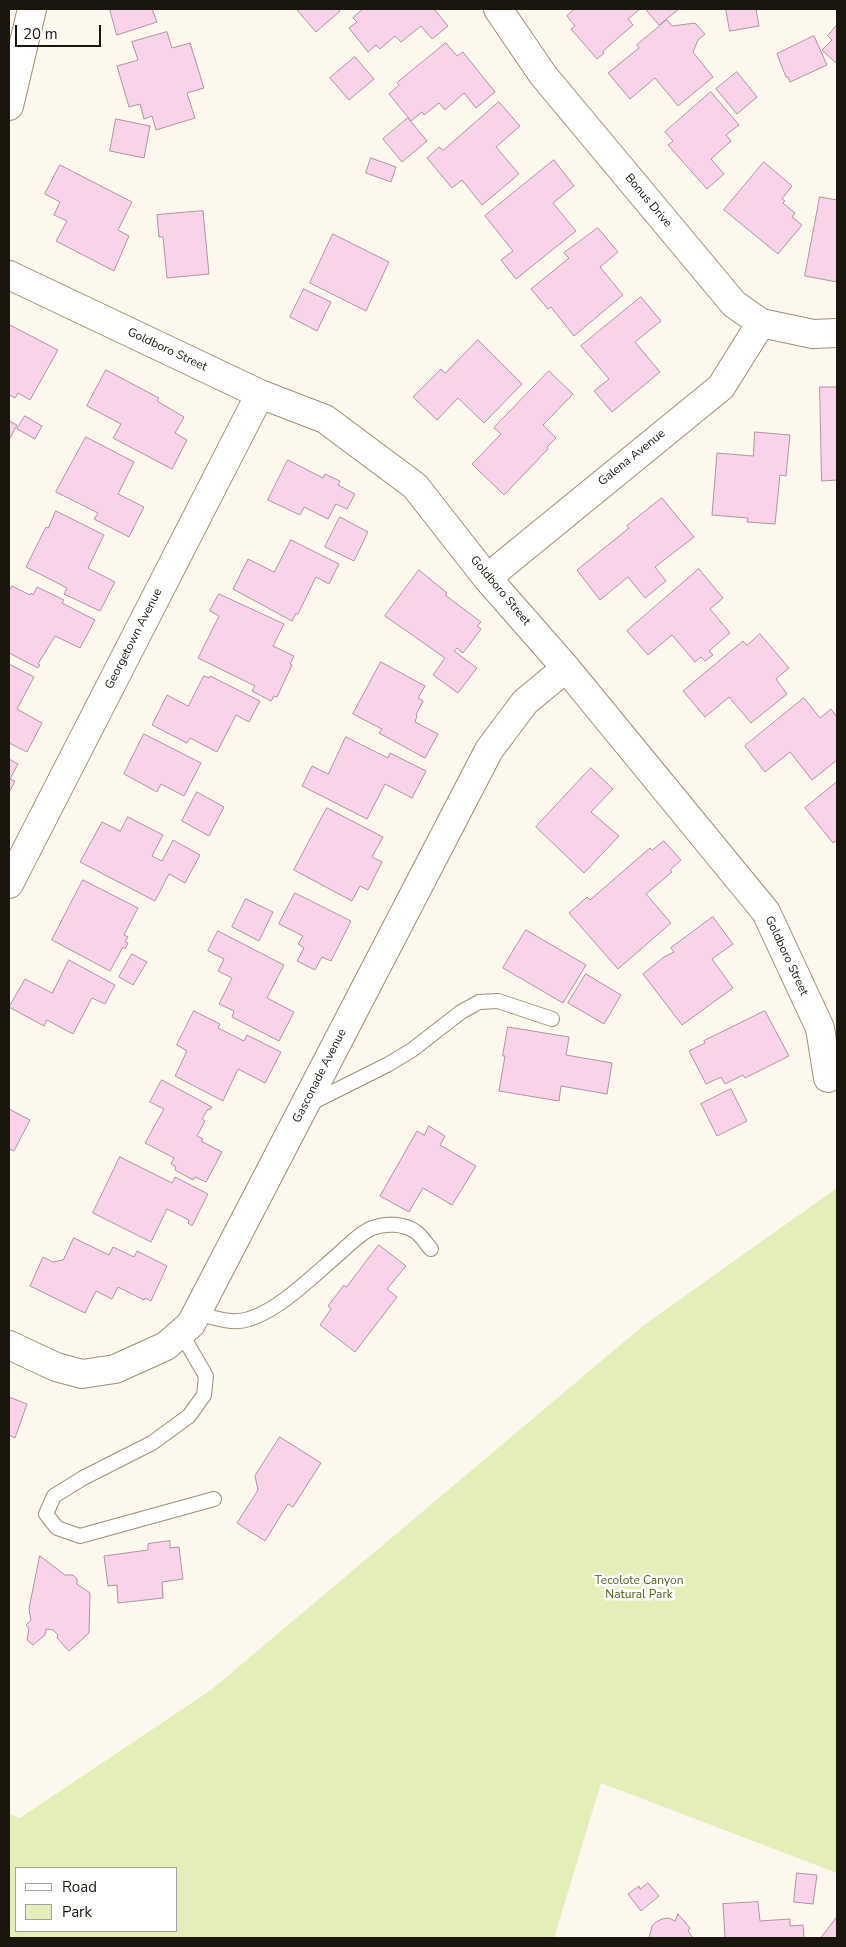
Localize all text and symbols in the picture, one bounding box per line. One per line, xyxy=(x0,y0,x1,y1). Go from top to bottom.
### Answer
scale bar xyxy=(18,15,104,47)
text: 20 m xyxy=(23,24,58,44)
street label: Bonus Drive xyxy=(621,171,675,231)
street label: Goldboro Street xyxy=(125,325,209,375)
street label: Galena Avenue xyxy=(596,427,668,489)
street label: Goldboro Street xyxy=(467,553,533,629)
street label: Georgetown Avenue xyxy=(102,586,166,692)
street label: Goldboro Street xyxy=(761,914,811,998)
street label: Gasconade Avenue xyxy=(290,1027,350,1125)
park label: Tecolote Canyon Natural Park xyxy=(594,1574,684,1602)
legend xyxy=(15,1867,178,1932)
text: Road xyxy=(62,1877,97,1897)
text: Park xyxy=(62,1902,92,1922)

